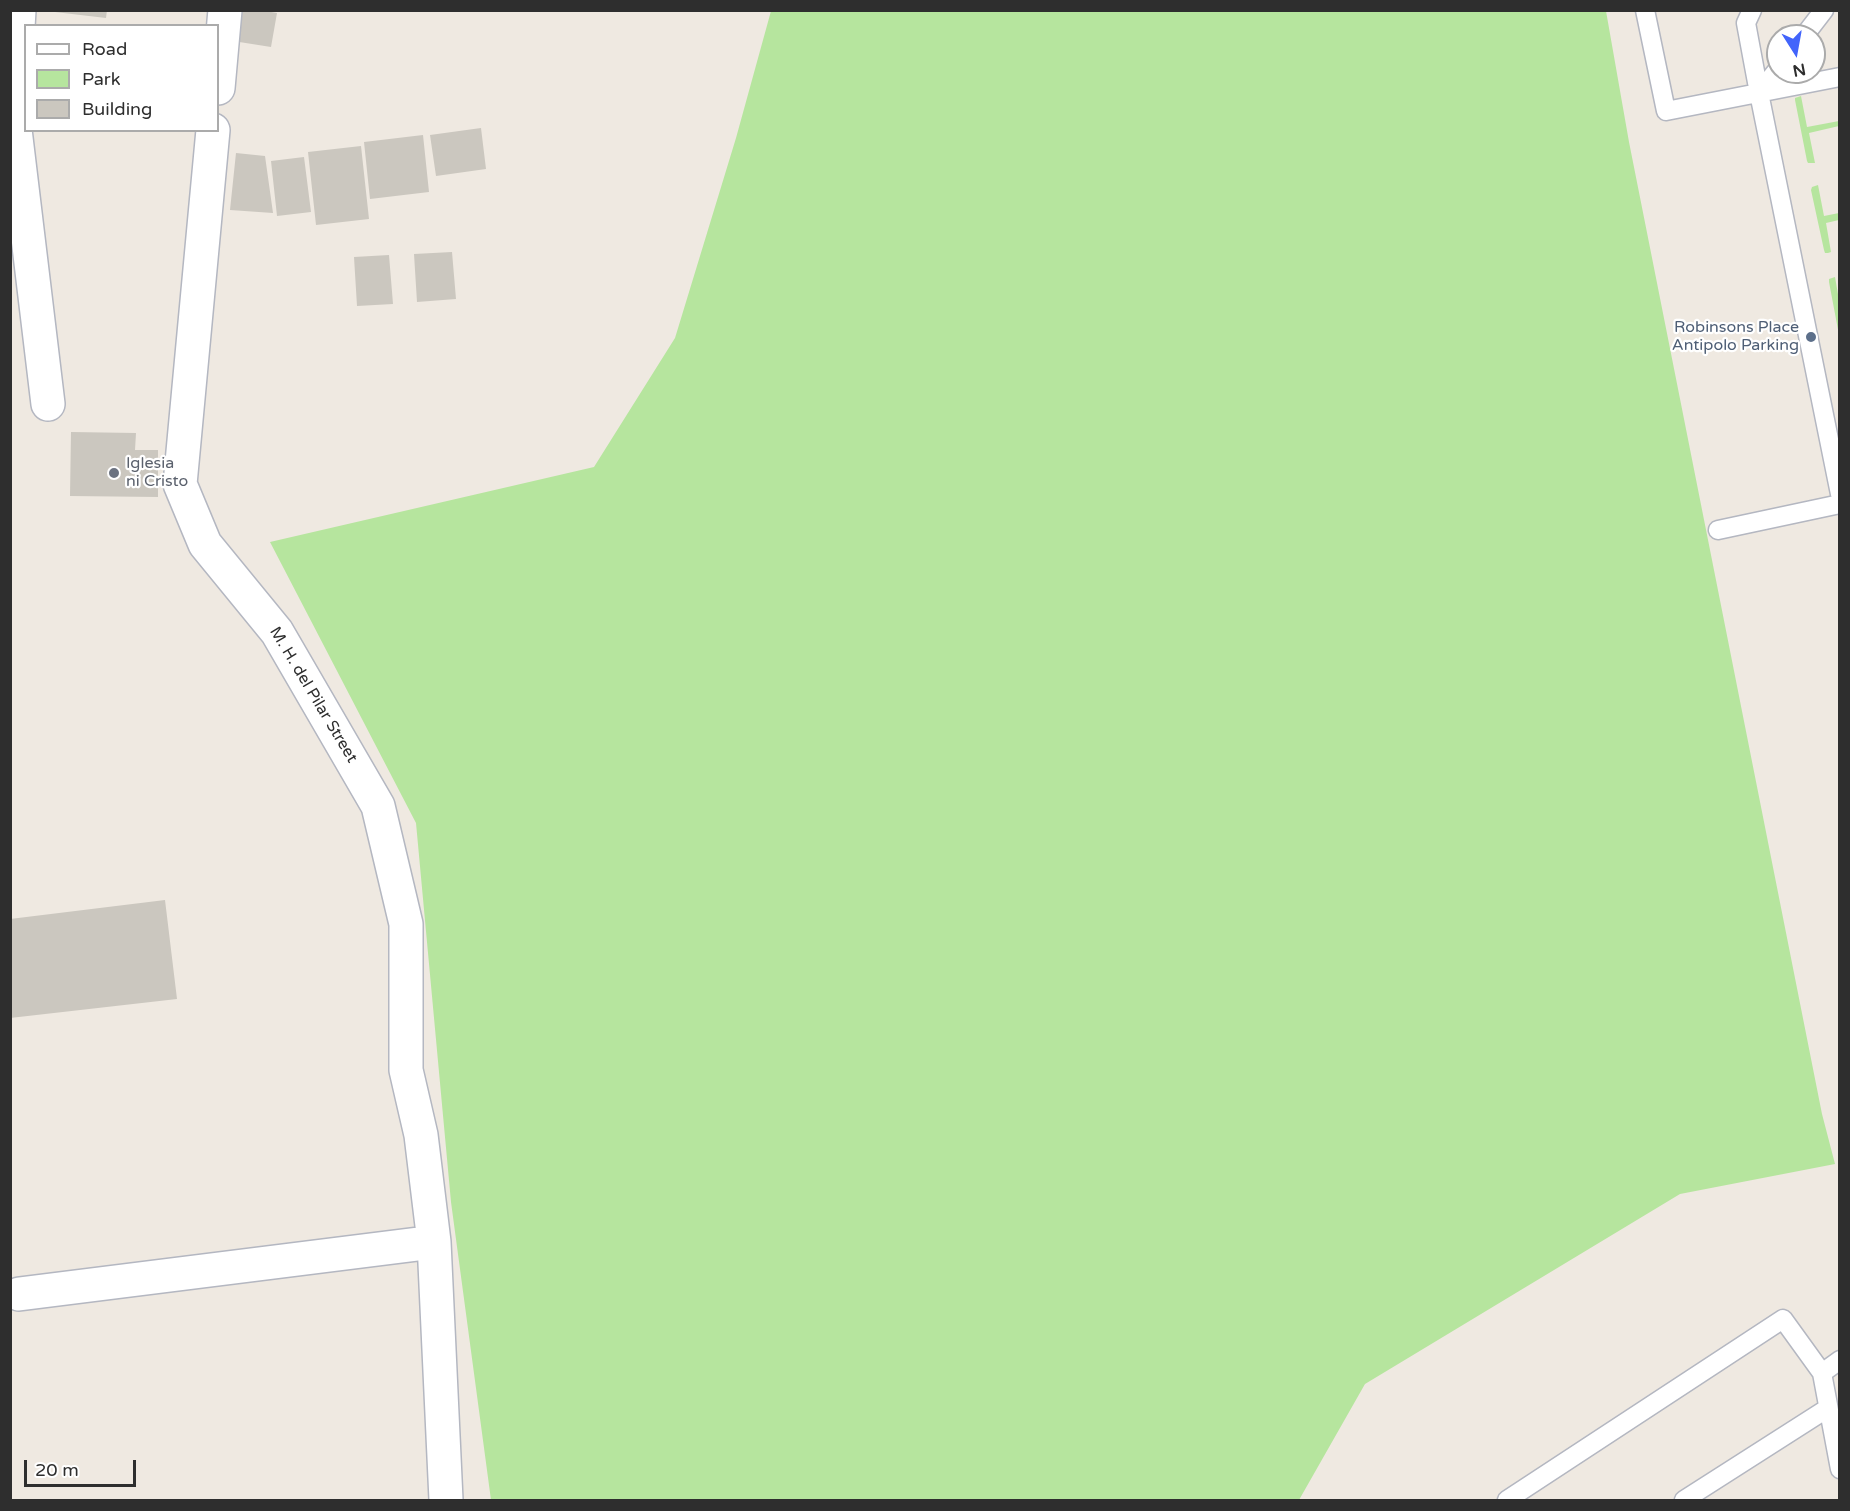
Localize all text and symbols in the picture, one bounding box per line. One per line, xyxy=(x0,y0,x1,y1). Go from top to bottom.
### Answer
legend xyxy=(24,24,219,132)
north arrow xyxy=(1766,24,1826,84)
text: Road xyxy=(82,38,127,60)
text: N xyxy=(1791,59,1807,81)
text: Park xyxy=(82,68,120,90)
text: Building xyxy=(82,98,152,120)
place label: Robinsons Place Antipolo Parking xyxy=(1672,318,1799,356)
marker: Robinsons Place Antipolo Parking xyxy=(1804,330,1818,344)
place label: Iglesia ni Cristo xyxy=(126,454,188,492)
marker: Iglesia ni Cristo xyxy=(107,466,121,480)
street label: M. H. del Pilar Street xyxy=(265,624,361,766)
scale bar xyxy=(27,1448,140,1486)
text: 20 m xyxy=(35,1459,79,1481)

